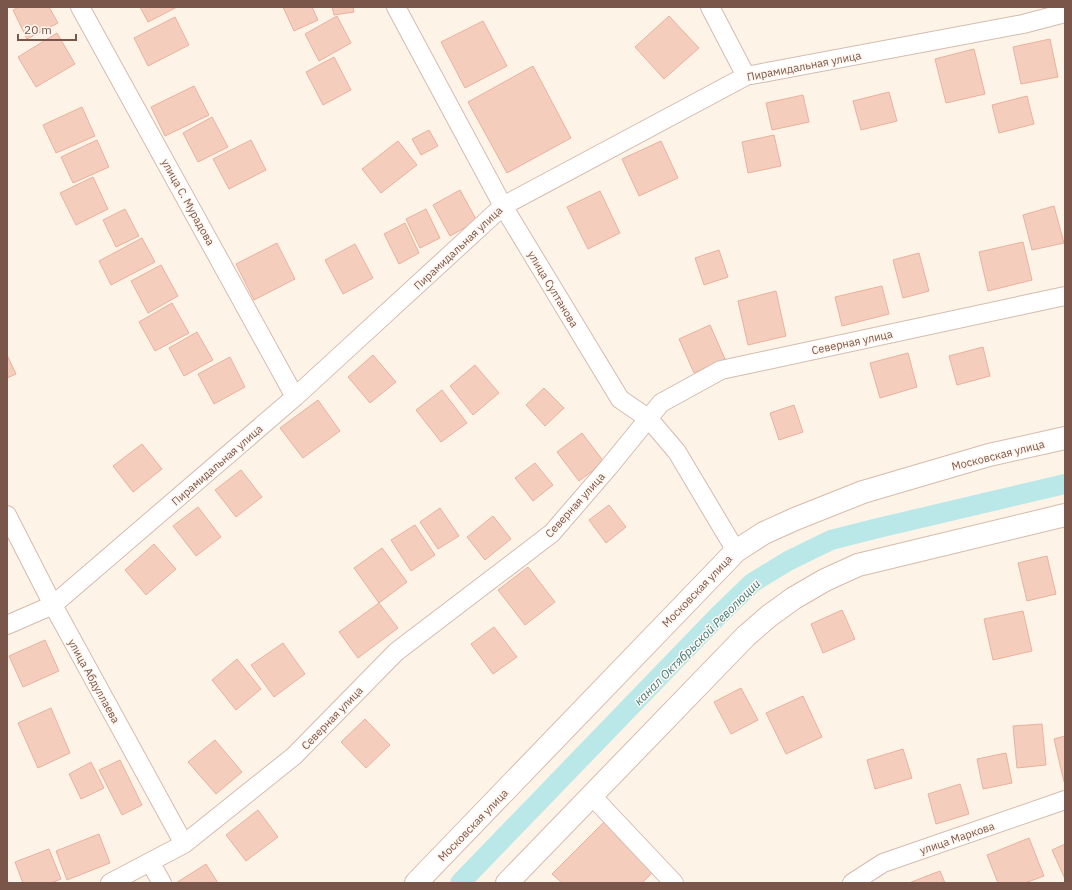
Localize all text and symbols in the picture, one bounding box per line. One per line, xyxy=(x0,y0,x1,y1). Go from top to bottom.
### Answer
scale bar xyxy=(18,16,76,42)
text: 20 m xyxy=(24,22,52,37)
street label: Пирамидальная улица xyxy=(746,48,863,84)
street label: улица С. Мурадова xyxy=(158,156,218,248)
street label: Пирамидальная улица xyxy=(411,203,505,293)
street label: улица Султанова xyxy=(525,248,581,330)
street label: Северная улица xyxy=(810,327,894,357)
street label: Пирамидальная улица xyxy=(169,422,266,508)
street label: Московская улица xyxy=(950,437,1046,473)
street label: Северная улица xyxy=(542,469,608,540)
street label: Московская улица xyxy=(659,552,735,630)
water label: канал Октябрьской Революции xyxy=(631,576,763,708)
street label: улица Абдуллаева xyxy=(65,636,123,726)
street label: Северная улица xyxy=(298,683,366,753)
street label: Московская улица xyxy=(435,786,511,864)
street label: улица Маркова xyxy=(918,819,996,857)

